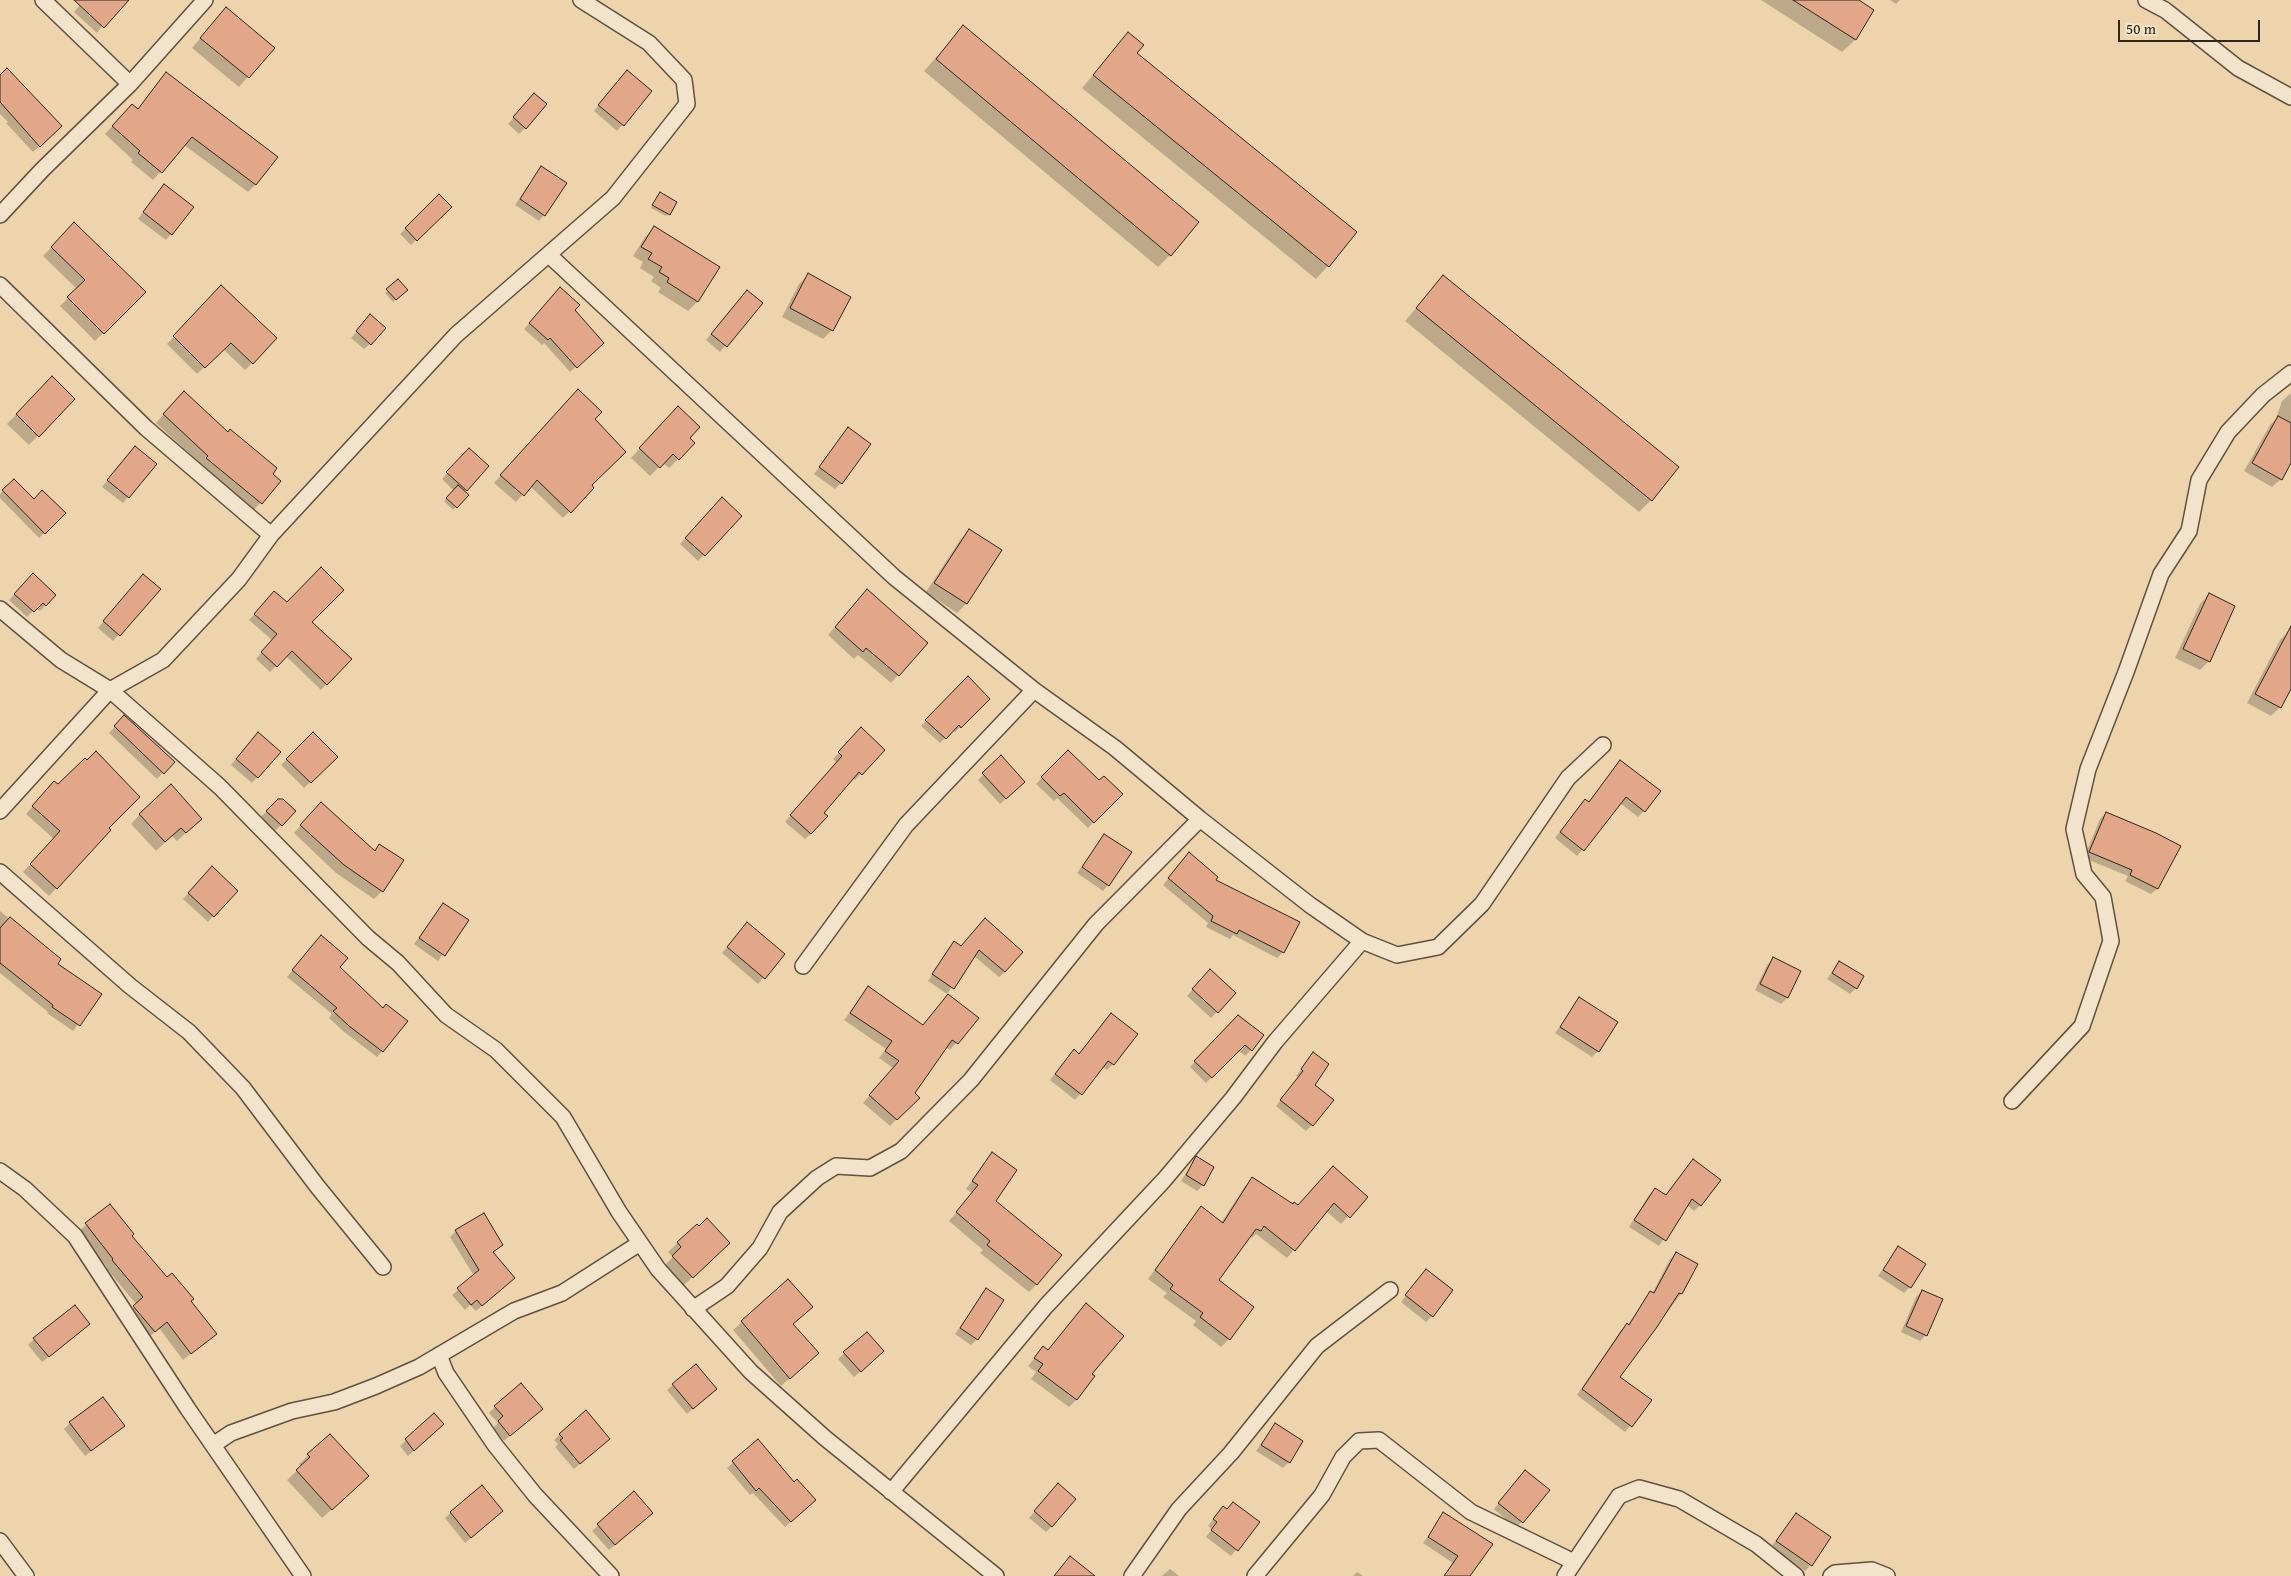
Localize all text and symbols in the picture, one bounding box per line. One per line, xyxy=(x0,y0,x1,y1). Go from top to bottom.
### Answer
scale bar xyxy=(2121,10,2264,42)
text: 50 m xyxy=(2126,18,2156,39)

